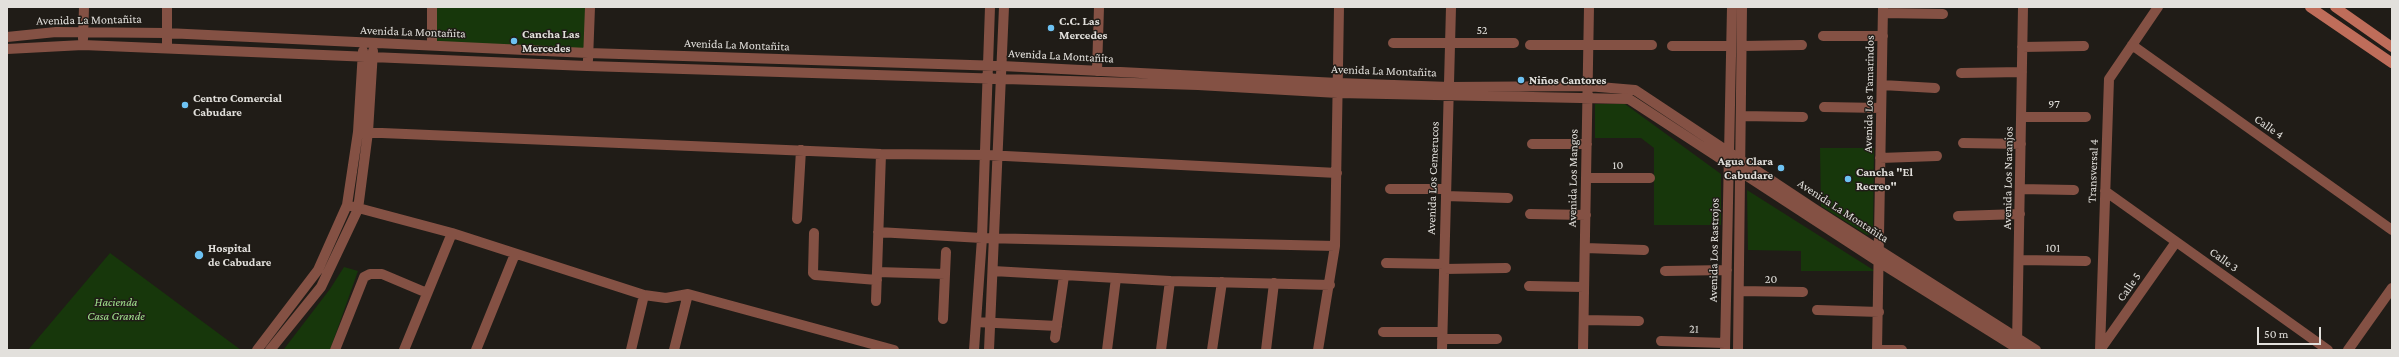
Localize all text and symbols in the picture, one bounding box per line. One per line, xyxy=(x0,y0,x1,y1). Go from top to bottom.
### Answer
street label: Avenida La Montañita xyxy=(36,12,142,28)
place label: C.C. Las Mercedes xyxy=(1059,14,1107,42)
street label: Avenida La Montañita xyxy=(360,23,466,41)
marker: C.C. Las Mercedes xyxy=(1046,23,1056,33)
street label: 52 xyxy=(1476,23,1488,37)
place label: Cancha Las Mercedes xyxy=(522,27,580,55)
street label: Avenida Los Tamarindos xyxy=(1861,35,1877,153)
marker: Cancha Las Mercedes xyxy=(509,36,519,46)
street label: Avenida La Montañita xyxy=(684,36,790,54)
street label: Avenida La Montañita xyxy=(1008,46,1114,66)
street label: Avenida La Montañita xyxy=(1331,62,1437,80)
place label: Niños Cantores xyxy=(1529,73,1606,87)
marker: Niños Cantores xyxy=(1516,75,1526,85)
place label: Centro Comercial Cabudare xyxy=(193,91,282,119)
street label: 97 xyxy=(2048,97,2060,111)
marker: Centro Comercial Cabudare xyxy=(180,100,190,110)
street label: Calle 4 xyxy=(2252,112,2286,142)
street label: Avenida Los Cemerucos xyxy=(1424,121,1442,235)
street label: Avenida Los Naranjos xyxy=(2000,126,2016,230)
street label: Avenida Los Mangos xyxy=(1565,129,1581,227)
street label: Transversal 4 xyxy=(2085,139,2101,203)
place label: Agua Clara Cabudare xyxy=(1718,154,1773,182)
street label: 10 xyxy=(1613,158,1623,172)
marker: Agua Clara Cabudare xyxy=(1776,163,1786,173)
place label: Cancha "El Recreo" xyxy=(1856,165,1913,193)
marker: Cancha "El Recreo" xyxy=(1843,174,1853,184)
street label: Avenida La Montañita xyxy=(1795,176,1891,246)
street label: Avenida Los Rastrojos xyxy=(1706,198,1722,302)
place label: Hospital de Cabudare xyxy=(208,241,271,269)
street label: 101 xyxy=(2045,241,2061,255)
street label: Calle 3 xyxy=(2207,245,2241,275)
marker: Hospital de Cabudare xyxy=(193,249,205,261)
street label: Calle 5 xyxy=(2114,270,2144,304)
street label: 20 xyxy=(1765,272,1777,286)
park label: Hacienda Casa Grande xyxy=(87,295,145,323)
scale bar xyxy=(2259,319,2323,345)
street label: 21 xyxy=(1689,322,1699,336)
text: 50 m xyxy=(2264,327,2288,341)

